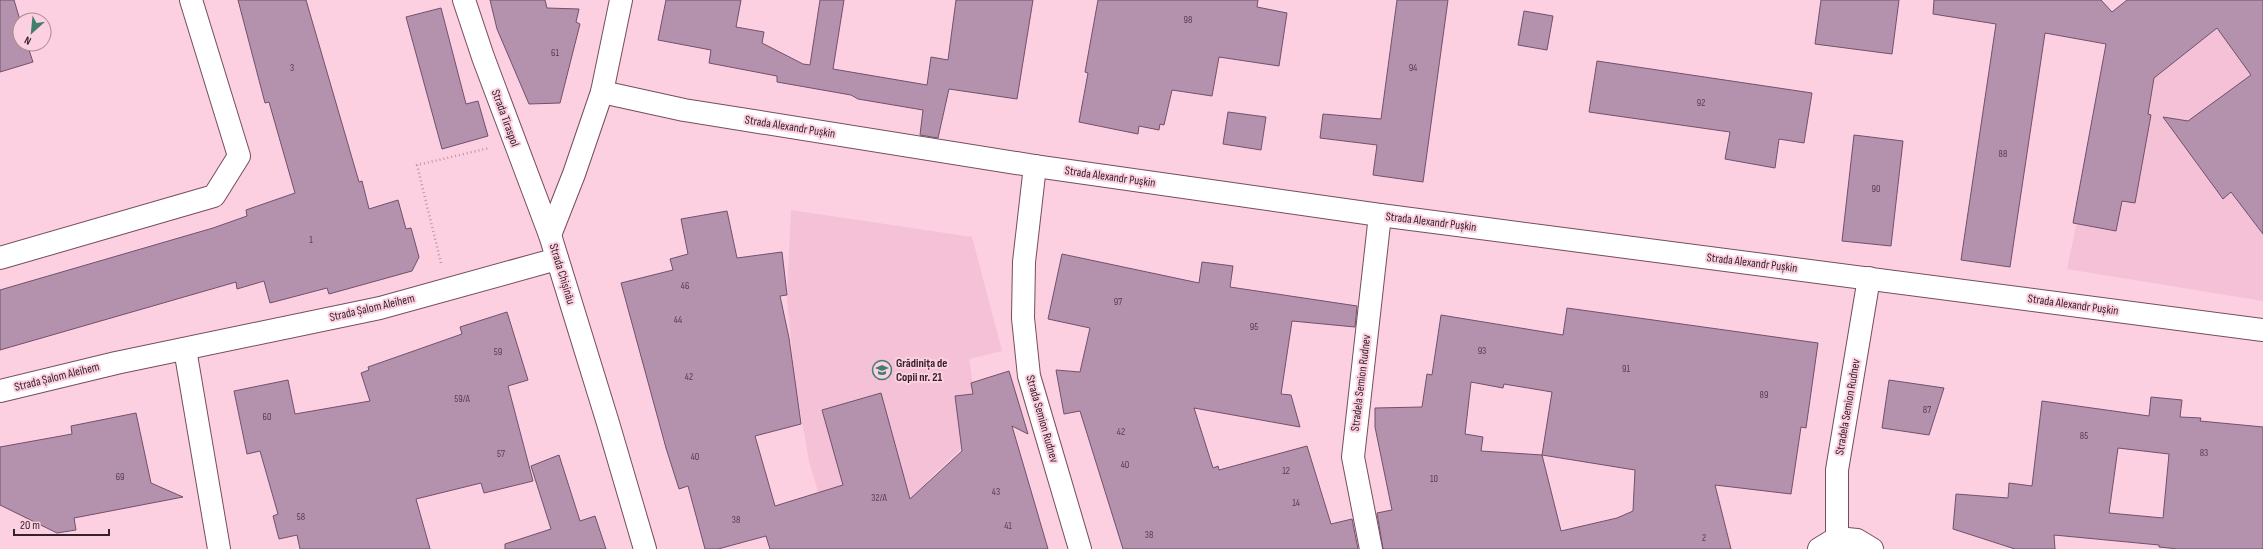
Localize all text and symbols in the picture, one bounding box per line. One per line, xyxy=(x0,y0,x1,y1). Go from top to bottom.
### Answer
north arrow xyxy=(12,12,52,52)
house number: 98 xyxy=(1184,14,1192,26)
text: N xyxy=(22,33,33,48)
house number: 61 xyxy=(551,47,559,59)
house number: 3 xyxy=(290,62,294,74)
house number: 94 xyxy=(1409,62,1417,74)
street label: Strada Tiraspol xyxy=(488,87,522,149)
house number: 92 xyxy=(1697,97,1705,109)
street label: Strada Alexandr Pușkin xyxy=(744,112,836,142)
house number: 88 xyxy=(1999,148,2007,160)
street label: Strada Alexandr Pușkin xyxy=(1064,163,1156,191)
house number: 90 xyxy=(1872,183,1880,195)
street label: Strada Alexandr Pușkin xyxy=(1385,209,1477,235)
house number: 1 xyxy=(309,234,313,246)
street label: Strada Chișinău xyxy=(546,242,578,306)
street label: Strada Alexandr Pușkin xyxy=(1706,250,1798,276)
house number: 46 xyxy=(681,280,689,292)
street label: Strada Șalom Aleihem xyxy=(328,291,416,325)
street label: Strada Alexandr Pușkin xyxy=(2027,291,2119,319)
house number: 97 xyxy=(1114,296,1122,308)
house number: 44 xyxy=(674,314,682,326)
house number: 95 xyxy=(1250,321,1258,333)
street label: Stradela Semion Rudnev xyxy=(1348,333,1374,432)
house number: 93 xyxy=(1478,345,1486,357)
house number: 59 xyxy=(494,346,502,358)
place label: Grădinița de Copii nr. 21 xyxy=(896,356,947,385)
street label: Stradela Semion Rudnev xyxy=(1832,357,1864,456)
street label: Strada Șalom Aleihem xyxy=(13,359,101,395)
school or university icon: Grădinița de Copii nr. 21 xyxy=(871,359,893,381)
house number: 91 xyxy=(1622,363,1630,375)
house number: 42 xyxy=(685,371,693,383)
street label: Strada Semion Rudnev xyxy=(1022,374,1062,465)
house number: 89 xyxy=(1760,389,1768,401)
house number: 59/A xyxy=(454,393,470,405)
house number: 87 xyxy=(1923,404,1931,416)
house number: 60 xyxy=(263,411,271,423)
house number: 42 xyxy=(1117,426,1125,438)
house number: 85 xyxy=(2080,430,2088,442)
house number: 83 xyxy=(2200,447,2208,459)
house number: 57 xyxy=(497,448,505,460)
house number: 40 xyxy=(691,451,699,463)
house number: 40 xyxy=(1121,459,1129,471)
house number: 12 xyxy=(1282,465,1290,477)
house number: 69 xyxy=(116,471,124,483)
house number: 10 xyxy=(1430,473,1438,485)
house number: 43 xyxy=(992,486,1000,498)
house number: 32/A xyxy=(871,492,888,504)
house number: 14 xyxy=(1292,497,1300,509)
scale bar xyxy=(14,511,109,537)
house number: 58 xyxy=(297,511,305,523)
house number: 38 xyxy=(732,514,740,526)
text: 20 m xyxy=(20,518,40,533)
house number: 41 xyxy=(1004,520,1012,532)
house number: 38 xyxy=(1145,529,1153,541)
house number: 2 xyxy=(1702,532,1706,544)

